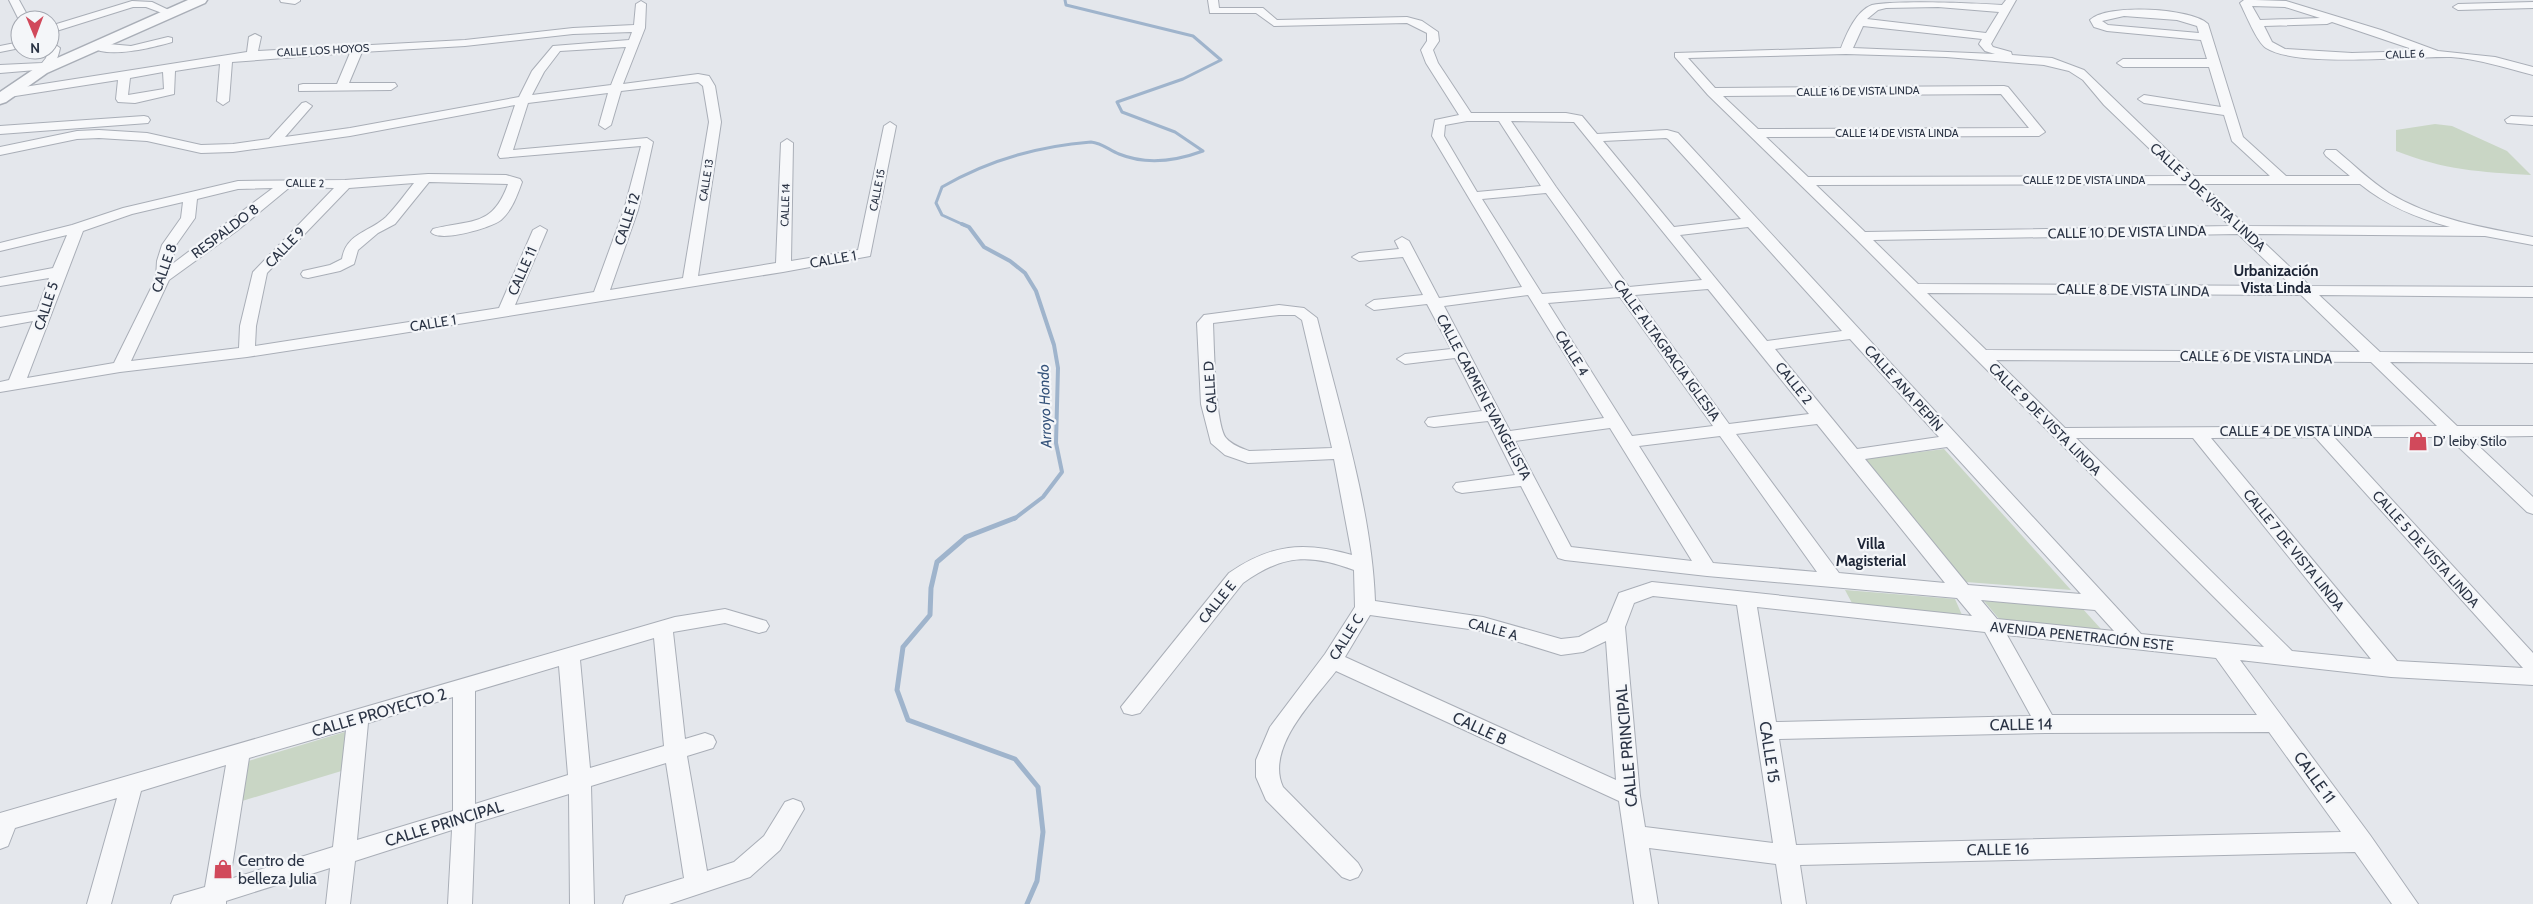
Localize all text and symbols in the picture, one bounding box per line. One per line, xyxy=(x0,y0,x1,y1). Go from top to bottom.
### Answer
north arrow xyxy=(10,10,60,60)
text: N xyxy=(30,39,40,57)
street label: CALLE LOS HOYOS xyxy=(276,41,370,59)
street label: CALLE 6 xyxy=(2385,46,2425,62)
street label: CALLE 16 DE VISTA LINDA xyxy=(1796,83,1920,99)
street label: CALLE 14 DE VISTA LINDA xyxy=(1835,126,1959,140)
street label: CALLE 3 DE VISTA LINDA xyxy=(2146,139,2270,256)
street label: CALLE 13 xyxy=(696,158,716,202)
street label: CALLE 15 xyxy=(866,168,888,212)
street label: CALLE 12 DE VISTA LINDA xyxy=(2023,173,2146,187)
street label: CALLE 2 xyxy=(285,176,325,190)
street label: CALLE 14 xyxy=(777,183,793,227)
street label: CALLE 12 xyxy=(610,190,644,248)
street label: RESPALDO 8 xyxy=(188,200,262,262)
street label: CALLE 10 DE VISTA LINDA xyxy=(2048,222,2207,242)
street label: CALLE 9 xyxy=(261,223,309,271)
street label: CALLE 8 xyxy=(147,241,181,295)
street label: CALLE 11 xyxy=(503,244,541,298)
street label: CALLE 1 xyxy=(808,246,858,272)
district label: Urbanización Vista Linda xyxy=(2233,262,2319,297)
street label: CALLE ALTAGRACIA IGLESIA xyxy=(1610,276,1725,425)
street label: CALLE 5 xyxy=(30,280,62,332)
street label: CALLE 8 DE VISTA LINDA xyxy=(2056,280,2210,300)
street label: CALLE 1 xyxy=(409,310,457,336)
street label: CALLE CARMEN EVANGELISTA xyxy=(1433,311,1536,483)
street label: CALLE 4 xyxy=(1551,327,1593,379)
street label: CALLE ANA PEPÍN xyxy=(1861,341,1947,435)
street label: CALLE 6 DE VISTA LINDA xyxy=(2180,347,2333,367)
street label: CALLE 2 xyxy=(1771,358,1817,408)
street label: CALLE 9 DE VISTA LINDA xyxy=(1985,359,2105,479)
street label: CALLE D xyxy=(1199,360,1221,414)
water label: Arroyo Hondo xyxy=(1035,364,1055,449)
street label: CALLE 4 DE VISTA LINDA xyxy=(2220,422,2373,440)
shop icon: D’ leiby Stilo xyxy=(2407,430,2429,452)
place label: D’ leiby Stilo xyxy=(2433,432,2507,450)
street label: CALLE 7 DE VISTA LINDA xyxy=(2239,486,2349,615)
street label: CALLE 5 DE VISTA LINDA xyxy=(2369,487,2484,612)
district label: Villa Magisterial xyxy=(1836,535,1906,570)
street label: CALLE E xyxy=(1194,577,1240,627)
street label: CALLE C xyxy=(1325,610,1367,663)
street label: CALLE A xyxy=(1466,614,1520,644)
street label: AVENIDA PENETRACIÓN ESTE xyxy=(1989,617,2175,655)
street label: CALLE PROYECTO 2 xyxy=(310,684,449,741)
street label: CALLE PRINCIPAL xyxy=(1612,684,1641,808)
street label: CALLE B xyxy=(1450,708,1510,749)
street label: CALLE 14 xyxy=(1990,714,2053,735)
street label: CALLE 15 xyxy=(1755,720,1784,784)
street label: CALLE 11 xyxy=(2290,748,2340,807)
street label: CALLE PRINCIPAL xyxy=(383,796,506,850)
street label: CALLE 16 xyxy=(1967,839,2029,860)
place label: Centro de belleza Julia xyxy=(238,851,317,888)
shop icon: Centro de belleza Julia xyxy=(212,858,234,880)

